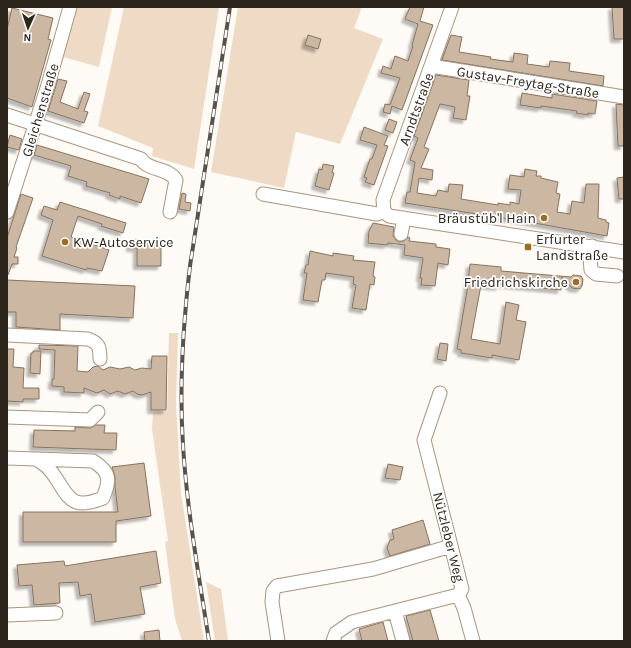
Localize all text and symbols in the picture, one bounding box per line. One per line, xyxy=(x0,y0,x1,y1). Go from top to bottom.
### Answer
north arrow xyxy=(8,8,48,48)
text: N xyxy=(23,31,32,44)
street label: Gleichenstraße xyxy=(18,61,63,159)
street label: Gustav-Freytag-Straße xyxy=(456,63,600,102)
street label: Arndtstraße xyxy=(395,70,438,148)
place label: Bräustüb'l Hain xyxy=(438,210,536,227)
marker: Bräustüb'l Hain xyxy=(539,213,549,223)
place label: Erfurter Landstraße xyxy=(536,231,608,264)
place label: KW-Autoservice xyxy=(73,234,174,251)
marker: KW-Autoservice xyxy=(60,237,70,247)
marker: Erfurter Landstraße xyxy=(523,242,533,252)
place label: Friedrichskirche xyxy=(464,274,568,291)
marker: Friedrichskirche xyxy=(571,277,581,287)
street label: Nützleber Weg xyxy=(429,490,468,584)

